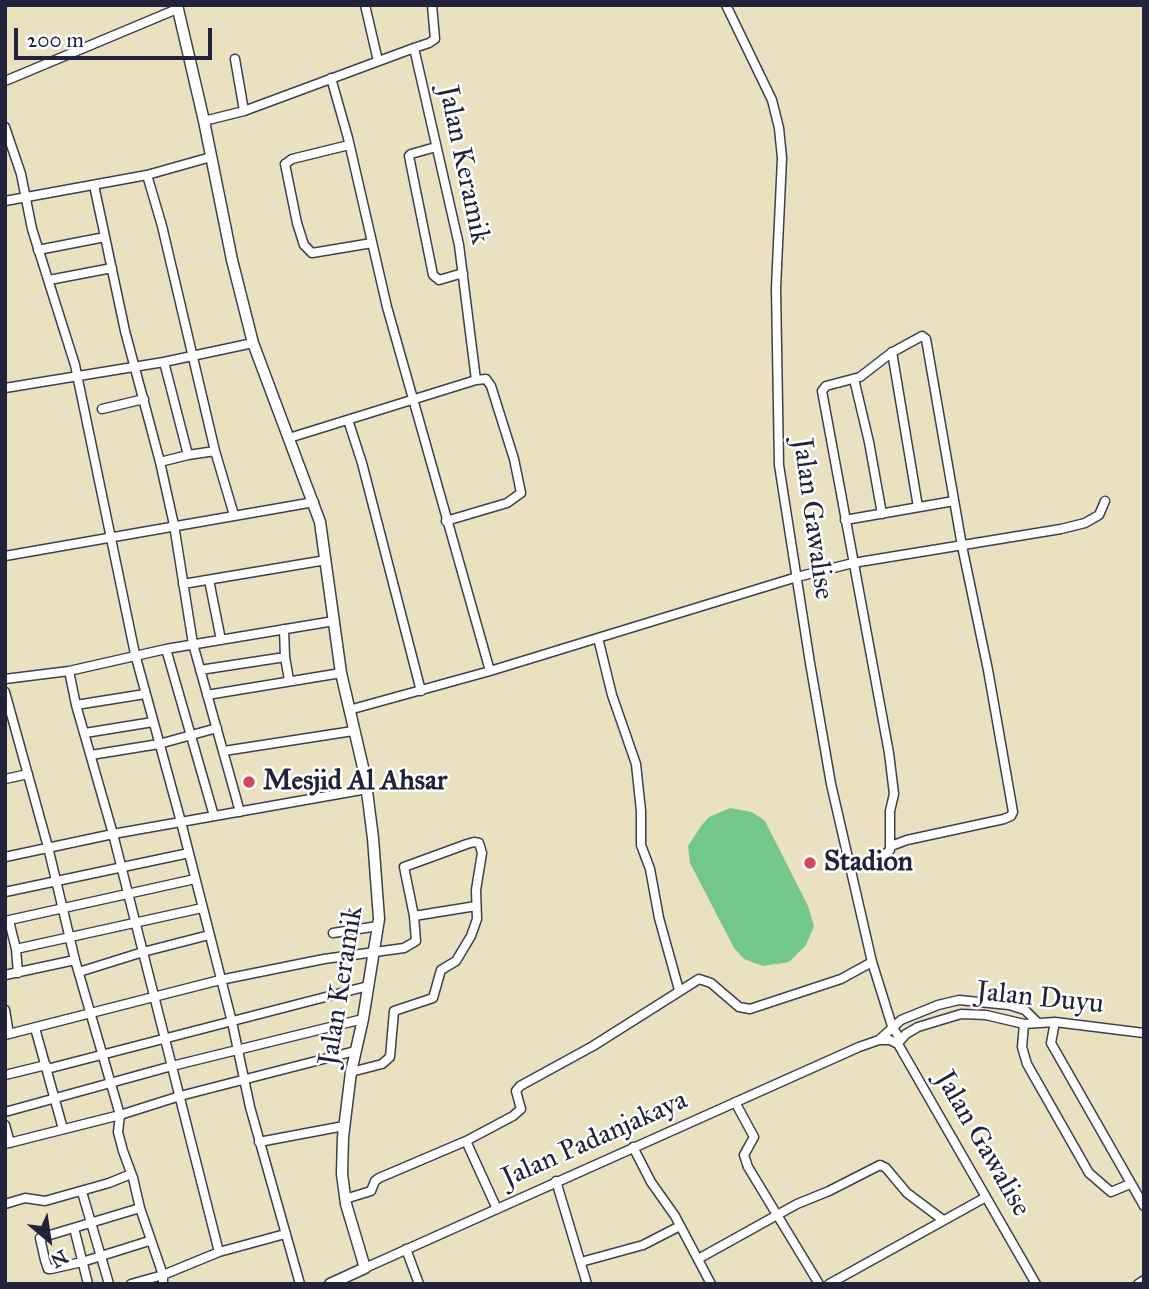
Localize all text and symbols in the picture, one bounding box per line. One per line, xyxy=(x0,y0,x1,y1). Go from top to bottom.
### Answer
scale bar xyxy=(18,14,215,58)
text: 200 m xyxy=(27,27,84,53)
street label: Jalan Keramik xyxy=(430,83,496,247)
street label: Jalan Gawalise xyxy=(784,436,840,602)
place label: Mesjid Al Ahsar xyxy=(263,765,447,799)
marker: Mesjid Al Ahsar xyxy=(241,774,257,790)
place label: Stadion xyxy=(824,846,913,880)
marker: Stadion xyxy=(802,855,818,871)
street label: Jalan Keramik xyxy=(313,904,371,1068)
street label: Jalan Duyu xyxy=(975,976,1105,1022)
street label: Jalan Gawalise xyxy=(927,1065,1037,1223)
street label: Jalan Padanjakaya xyxy=(497,1084,693,1196)
north arrow xyxy=(14,1205,84,1275)
text: N xyxy=(47,1245,72,1273)

